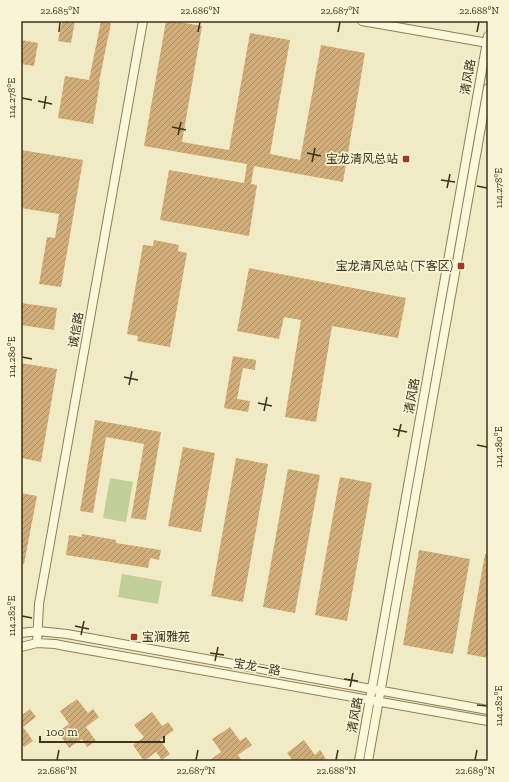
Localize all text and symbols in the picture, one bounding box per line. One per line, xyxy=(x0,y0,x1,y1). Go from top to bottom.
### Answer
text: 22.685°N xyxy=(40,5,80,17)
text: 22.686°N xyxy=(180,5,220,17)
text: 22.687°N xyxy=(321,5,360,17)
text: 22.688°N xyxy=(459,5,499,17)
street label: 清风路 xyxy=(458,58,478,96)
text: 114.278°E xyxy=(6,78,18,118)
place label: 宝龙清风总站 xyxy=(326,152,398,166)
marker: 宝龙清风总站 xyxy=(401,154,411,164)
text: 114.278°E xyxy=(493,168,505,208)
place label: 宝龙清风总站 (下客区) xyxy=(336,259,453,273)
marker: 宝龙清风总站 (下客区) xyxy=(456,261,466,271)
street label: 诚信路 xyxy=(66,311,86,349)
text: 114.280°E xyxy=(6,336,18,378)
street label: 清风路 xyxy=(402,377,422,415)
text: 114.280°E xyxy=(493,426,505,468)
text: 114.282°E xyxy=(6,596,18,636)
place label: 宝澜雅苑 xyxy=(142,630,190,644)
marker: 宝澜雅苑 xyxy=(129,632,139,642)
street label: 宝龙一路 xyxy=(232,656,282,678)
text: 114.282°E xyxy=(493,686,505,726)
street label: 清风路 xyxy=(345,696,365,734)
scale bar xyxy=(40,718,164,744)
text: 100 m xyxy=(46,725,78,739)
text: 22.686°N xyxy=(37,765,77,777)
text: 22.687°N xyxy=(177,765,216,777)
text: 22.688°N xyxy=(316,765,356,777)
text: 22.689°N xyxy=(455,765,495,777)

